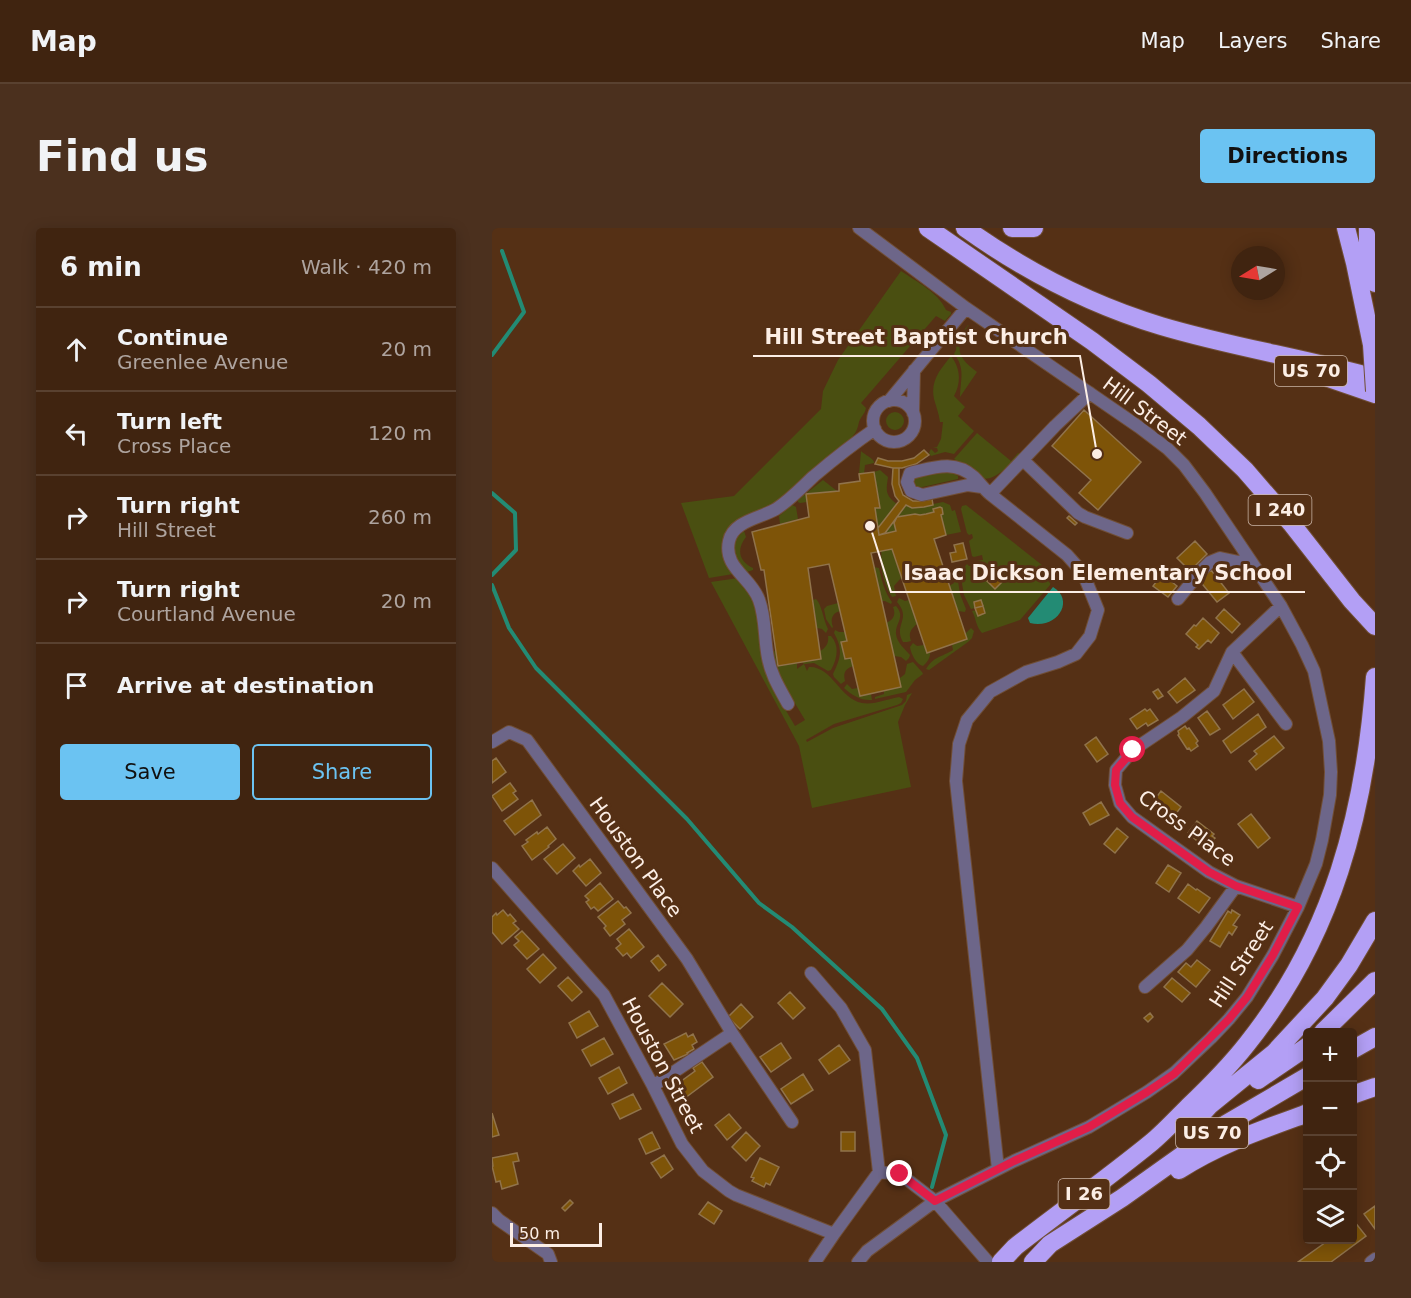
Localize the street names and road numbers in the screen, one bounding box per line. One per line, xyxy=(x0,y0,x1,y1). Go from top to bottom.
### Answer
road number: US 70 xyxy=(1275,356,1347,386)
street label: Hill Street xyxy=(1098,372,1192,450)
road number: I 240 xyxy=(1248,495,1312,525)
street label: Cross Place xyxy=(1134,785,1240,871)
street label: Houston Place xyxy=(584,792,688,922)
street label: Hill Street xyxy=(1204,916,1278,1012)
street label: Houston Street xyxy=(617,993,709,1137)
road number: US 70 xyxy=(1176,1118,1248,1148)
road number: I 26 xyxy=(1058,1179,1110,1209)

